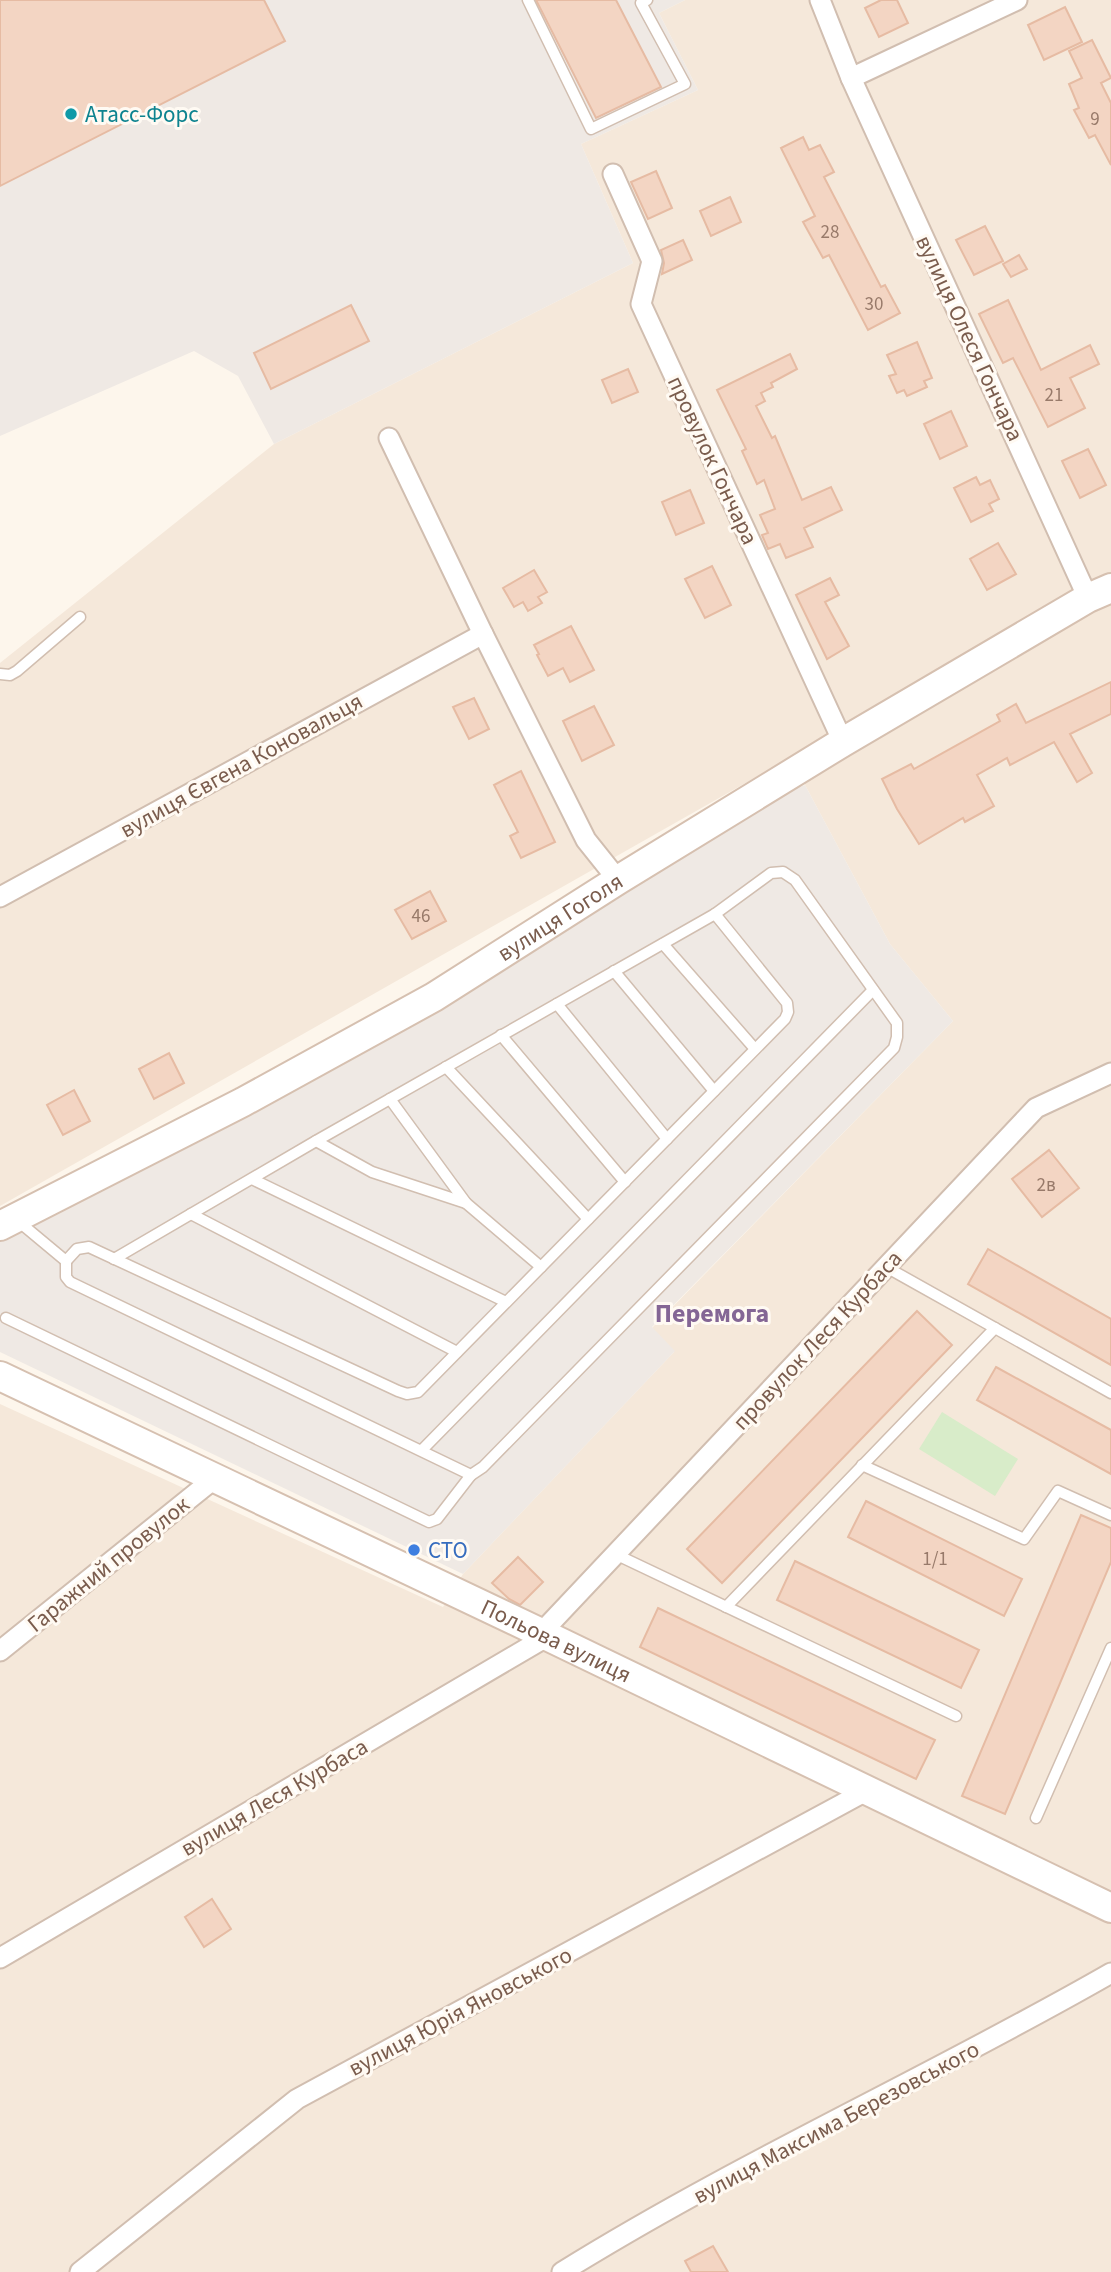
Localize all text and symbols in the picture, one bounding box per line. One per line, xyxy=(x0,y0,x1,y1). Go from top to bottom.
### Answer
place label: Атасс-Форс xyxy=(85,98,199,131)
marker: Атасс-Форс xyxy=(63,106,79,122)
house number: 9 xyxy=(1090,106,1100,133)
house number: 28 xyxy=(821,219,839,246)
street label: вулиця Олеся Гончара xyxy=(907,230,1032,447)
house number: 30 xyxy=(865,291,883,318)
street label: провулок Гончара xyxy=(659,370,766,550)
house number: 21 xyxy=(1045,382,1063,409)
street label: вулиця Євгена Коновальця xyxy=(114,685,369,846)
street label: вулиця Гоголя xyxy=(491,865,629,970)
house number: 46 xyxy=(412,903,430,930)
house number: 2в xyxy=(1036,1172,1056,1199)
street label: провулок Леся Курбаса xyxy=(725,1243,910,1438)
district label: Перемога xyxy=(655,1295,769,1332)
street label: Гаражний провулок xyxy=(20,1488,197,1640)
place label: СТО xyxy=(428,1534,468,1567)
marker: СТО xyxy=(406,1542,422,1558)
house number: 1/1 xyxy=(922,1546,948,1573)
street label: Польова вулиця xyxy=(475,1591,637,1691)
street label: вулиця Леся Курбаса xyxy=(174,1730,374,1865)
street label: вулиця Юрія Яновського xyxy=(343,1938,578,2084)
street label: вулиця Максима Березовського xyxy=(687,2033,985,2212)

